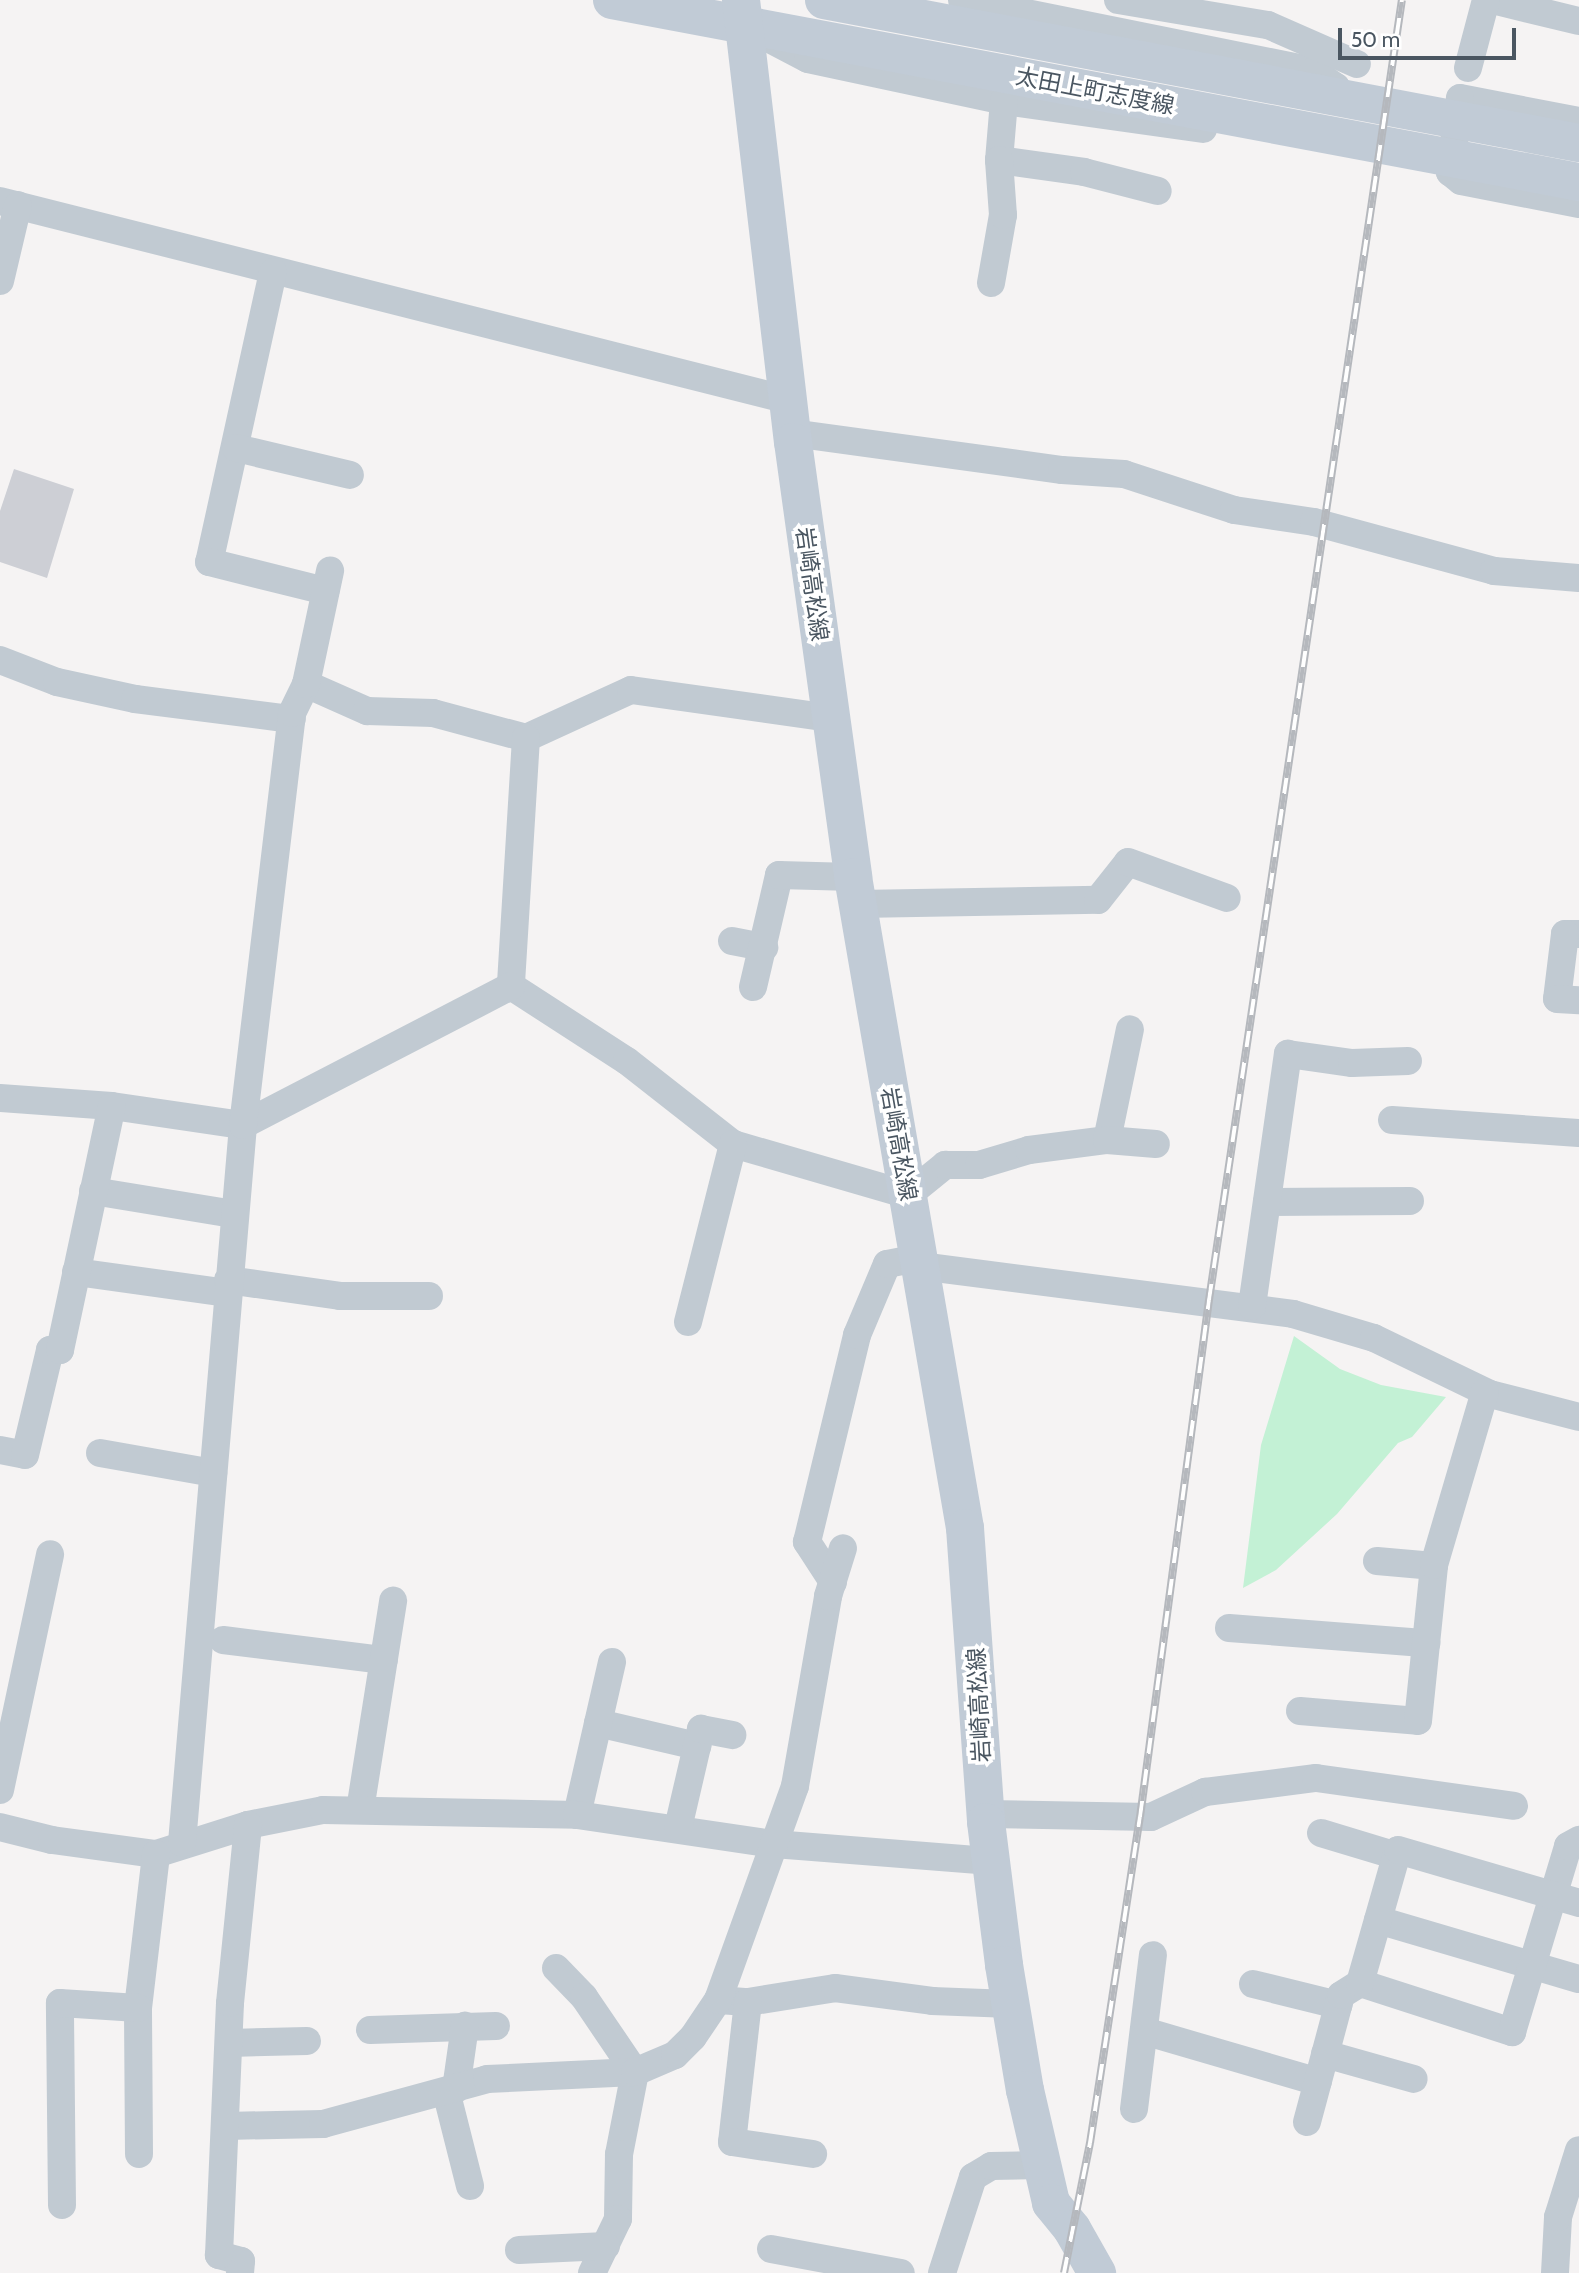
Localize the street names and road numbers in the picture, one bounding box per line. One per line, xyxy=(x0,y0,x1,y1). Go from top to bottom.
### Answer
street label: 太田上町志度線 xyxy=(1013,62,1177,120)
street label: 岩崎高松線 xyxy=(790,525,834,643)
street label: 岩崎高松線 xyxy=(875,1085,923,1203)
street label: 岩崎高松線 xyxy=(962,1647,996,1763)

